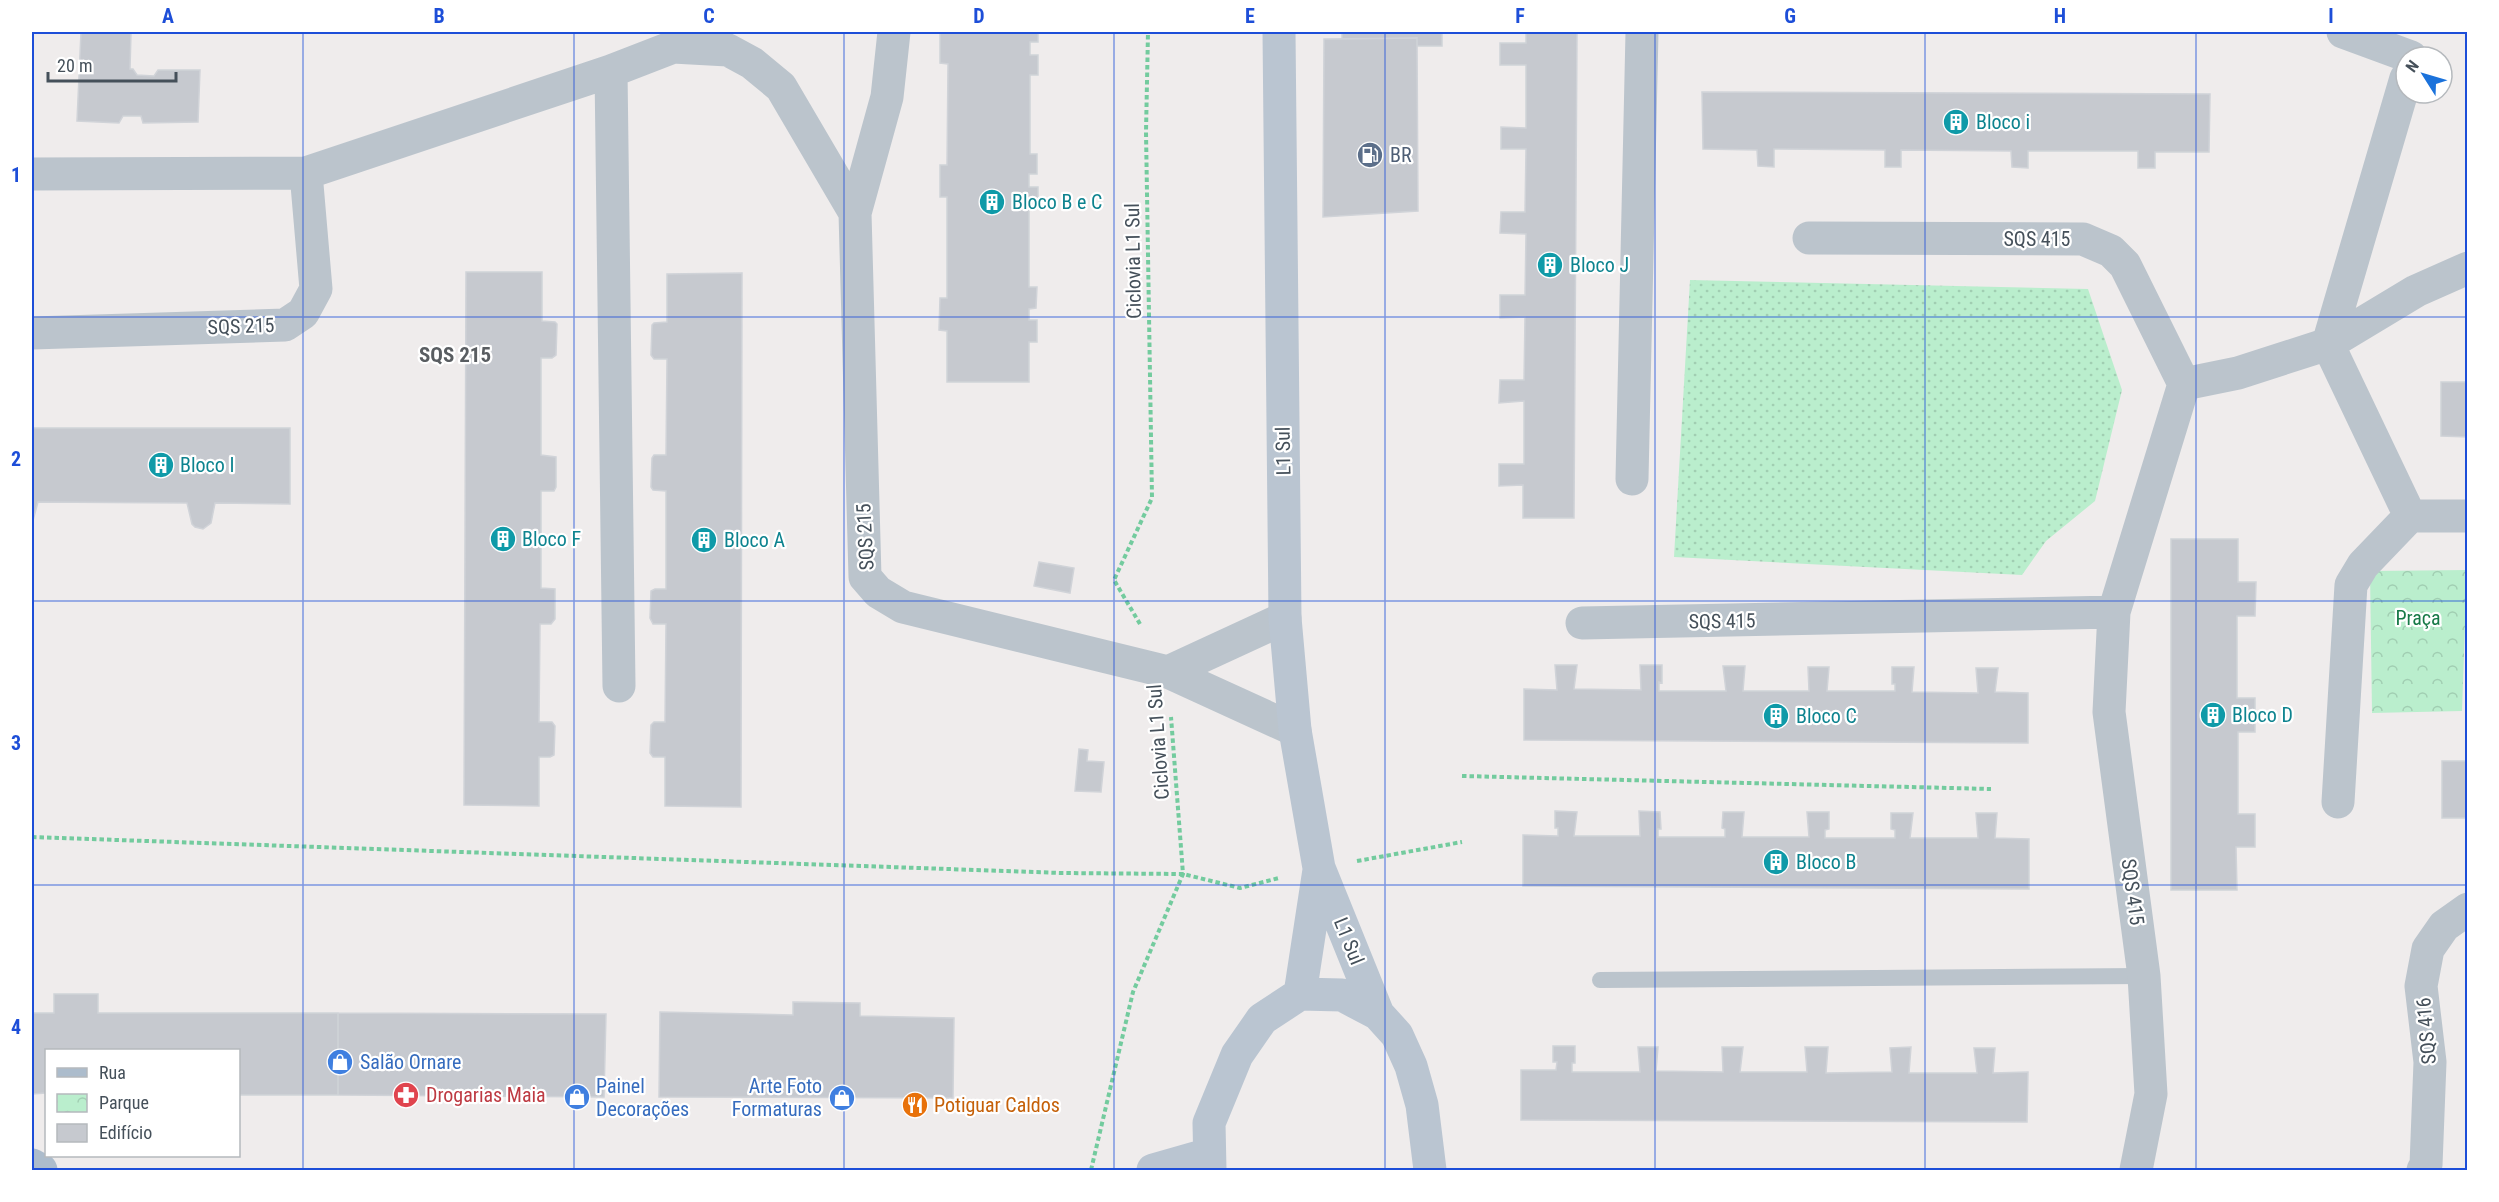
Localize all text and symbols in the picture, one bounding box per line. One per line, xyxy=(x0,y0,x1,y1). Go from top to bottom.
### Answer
text: A xyxy=(162,4,174,28)
text: B xyxy=(433,4,445,28)
text: C xyxy=(703,4,715,28)
text: D xyxy=(973,4,985,28)
text: E xyxy=(1245,4,1255,28)
text: F xyxy=(1515,4,1525,28)
text: G xyxy=(1784,4,1796,28)
text: H xyxy=(2054,4,2066,28)
text: I xyxy=(2328,4,2334,28)
scale bar xyxy=(48,45,176,83)
north arrow xyxy=(2394,45,2454,105)
text: 20 m xyxy=(57,55,92,76)
text: N xyxy=(2402,57,2423,76)
building icon: Bloco i xyxy=(1941,107,1971,137)
place label: Bloco i xyxy=(1976,110,2030,134)
fuel station icon: BR xyxy=(1355,140,1385,170)
place label: BR xyxy=(1390,143,1412,167)
text: 1 xyxy=(11,163,21,187)
building icon: Bloco B e C xyxy=(977,187,1007,217)
place label: Bloco B e C xyxy=(1012,190,1102,214)
street label: Ciclovia L1 Sul xyxy=(1120,203,1146,319)
street label: SQS 415 xyxy=(2004,227,2071,251)
building icon: Bloco J xyxy=(1535,250,1565,280)
place label: Bloco J xyxy=(1570,253,1629,277)
street label: SQS 215 xyxy=(207,313,275,339)
district label: SQS 215 xyxy=(419,343,491,367)
street label: L1 Sul xyxy=(1271,426,1295,476)
text: 2 xyxy=(11,447,21,471)
building icon: Bloco I xyxy=(146,450,176,480)
place label: Bloco I xyxy=(180,453,234,477)
street label: SQS 215 xyxy=(851,503,879,571)
building icon: Bloco F xyxy=(488,524,518,554)
building icon: Bloco A xyxy=(689,525,719,555)
place label: Bloco F xyxy=(522,527,581,551)
place label: Bloco A xyxy=(724,528,785,552)
park label: Praça xyxy=(2395,606,2441,630)
street label: SQS 415 xyxy=(1688,608,1756,634)
street label: Ciclovia L1 Sul xyxy=(1142,684,1174,800)
building icon: Bloco D xyxy=(2198,700,2228,730)
building icon: Bloco C xyxy=(1761,701,1791,731)
place label: Bloco D xyxy=(2232,703,2293,727)
place label: Bloco C xyxy=(1796,704,1857,728)
text: 3 xyxy=(11,731,21,755)
building icon: Bloco B xyxy=(1761,847,1791,877)
place label: Bloco B xyxy=(1796,850,1856,874)
street label: SQS 415 xyxy=(2116,857,2150,927)
street label: L1 Sul xyxy=(1329,914,1369,968)
street label: SQS 416 xyxy=(2411,997,2441,1065)
text: 4 xyxy=(11,1015,21,1039)
shop icon: Salão Ornare xyxy=(325,1047,355,1077)
legend xyxy=(45,1049,240,1157)
place label: Salão Ornare xyxy=(360,1050,461,1074)
text: Rua xyxy=(99,1062,126,1083)
place label: Painel Decorações xyxy=(596,1074,689,1121)
place label: Arte Foto Formaturas xyxy=(732,1074,822,1121)
pharmacy icon: Drogarias Maia xyxy=(391,1080,421,1110)
shop icon: Painel Decorações xyxy=(562,1082,592,1112)
place label: Drogarias Maia xyxy=(426,1083,546,1107)
shop icon: Arte Foto Formaturas xyxy=(827,1083,857,1113)
restaurant icon: Potiguar Caldos xyxy=(900,1090,930,1120)
text: Parque xyxy=(99,1092,149,1113)
place label: Potiguar Caldos xyxy=(934,1093,1060,1117)
text: Edifício xyxy=(99,1122,152,1143)

